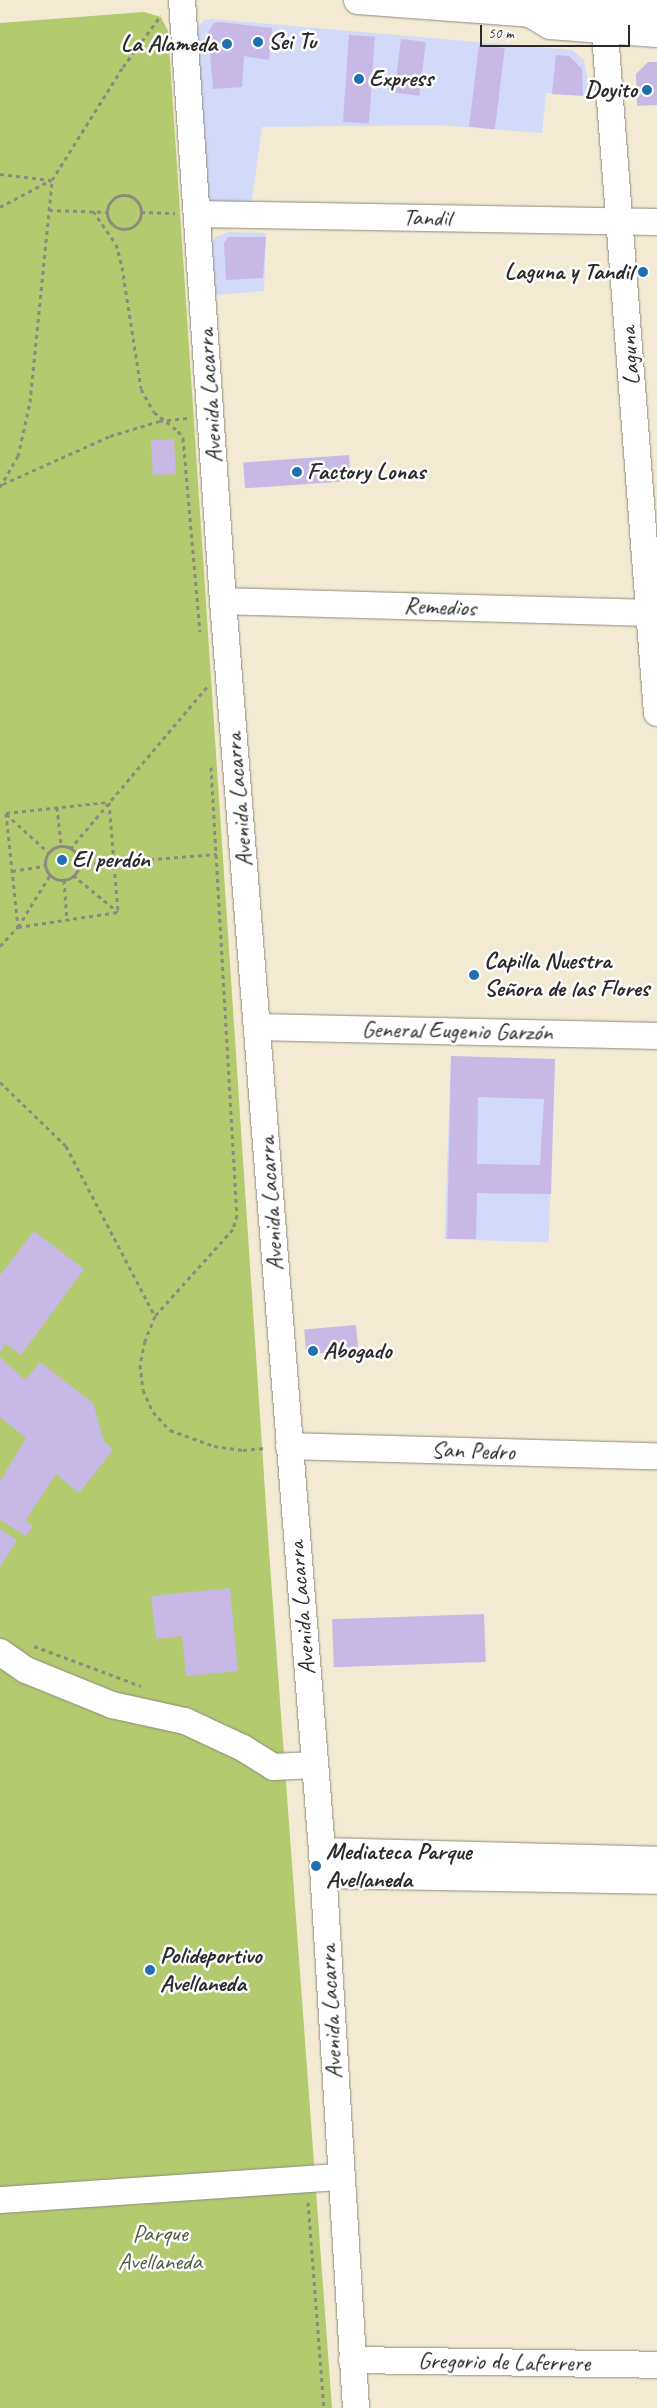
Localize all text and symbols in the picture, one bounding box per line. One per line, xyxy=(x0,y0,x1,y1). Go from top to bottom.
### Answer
scale bar xyxy=(482,15,632,47)
text: 50 m xyxy=(488,24,514,43)
place label: Sei Tu xyxy=(268,28,316,56)
place label: La Alameda xyxy=(121,30,217,58)
marker: Sei Tu xyxy=(252,36,264,48)
marker: La Alameda xyxy=(221,38,233,50)
place label: Express xyxy=(369,65,433,93)
marker: Express xyxy=(353,73,365,85)
place label: Doyito xyxy=(585,76,637,104)
marker: Doyito xyxy=(641,84,653,96)
street label: Tandil xyxy=(403,203,451,233)
place label: Laguna y Tandil xyxy=(504,258,633,286)
marker: Laguna y Tandil xyxy=(637,266,649,278)
street label: Laguna xyxy=(614,326,646,386)
street label: Avenida Lacarra xyxy=(191,328,229,464)
place label: Factory Lonas xyxy=(307,458,424,486)
marker: Factory Lonas xyxy=(291,466,303,478)
street label: Remedios xyxy=(403,591,477,623)
street label: Avenida Lacarra xyxy=(219,732,259,868)
place label: El perdón xyxy=(72,846,150,874)
marker: El perdón xyxy=(56,854,68,866)
place label: Capilla Nuestra Señora de las Flores xyxy=(484,947,650,1003)
marker: Capilla Nuestra Señora de las Flores xyxy=(468,969,480,981)
street label: General Eugenio Garzón xyxy=(361,1015,553,1047)
street label: Avenida Lacarra xyxy=(252,1136,290,1272)
place label: Abogado xyxy=(323,1337,392,1365)
marker: Abogado xyxy=(307,1345,319,1357)
street label: San Pedro xyxy=(431,1435,515,1467)
street label: Avenida Lacarra xyxy=(282,1540,322,1676)
place label: Mediateca Parque Avellaneda xyxy=(326,1838,472,1894)
marker: Mediateca Parque Avellaneda xyxy=(310,1860,322,1872)
place label: Polideportivo Avellaneda xyxy=(160,1942,262,1998)
street label: Avenida Lacarra xyxy=(313,1944,349,2080)
marker: Polideportivo Avellaneda xyxy=(144,1964,156,1976)
park label: Parque Avellaneda xyxy=(118,2220,202,2276)
street label: Gregorio de Laferrere xyxy=(417,2346,591,2378)

